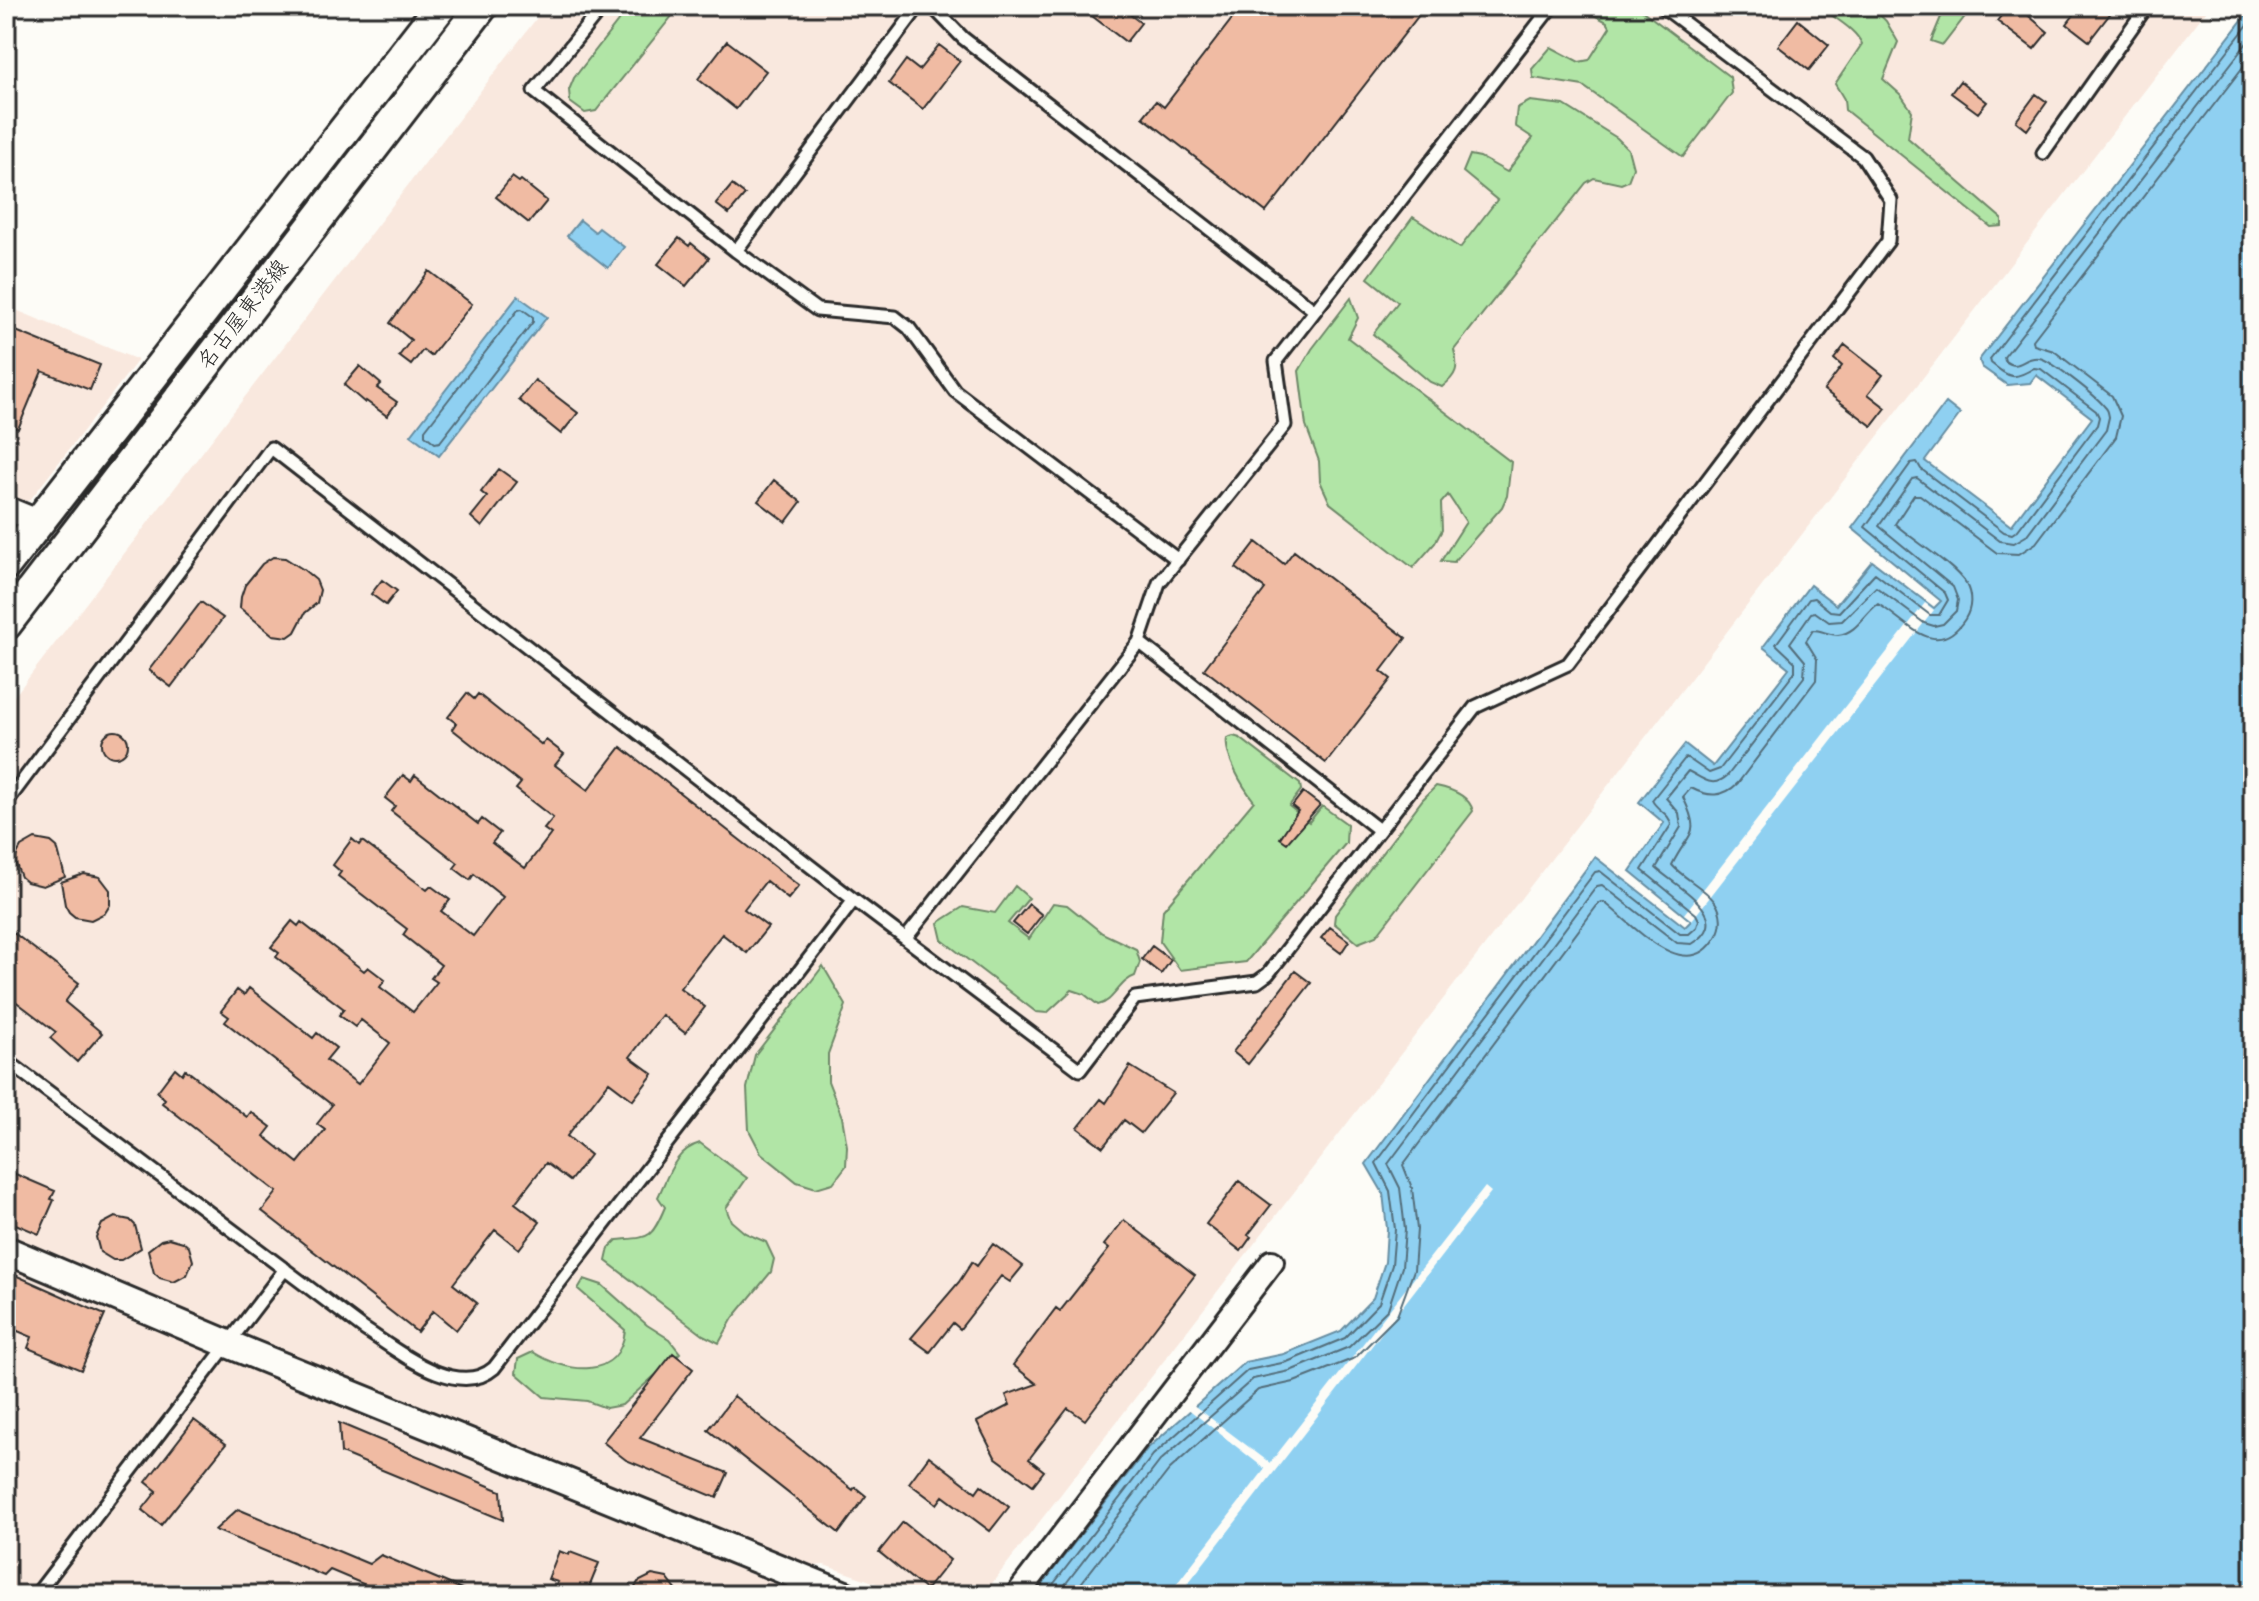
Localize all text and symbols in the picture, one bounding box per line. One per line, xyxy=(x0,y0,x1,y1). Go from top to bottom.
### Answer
street label: 名古屋東港線 xyxy=(190,252,298,378)

